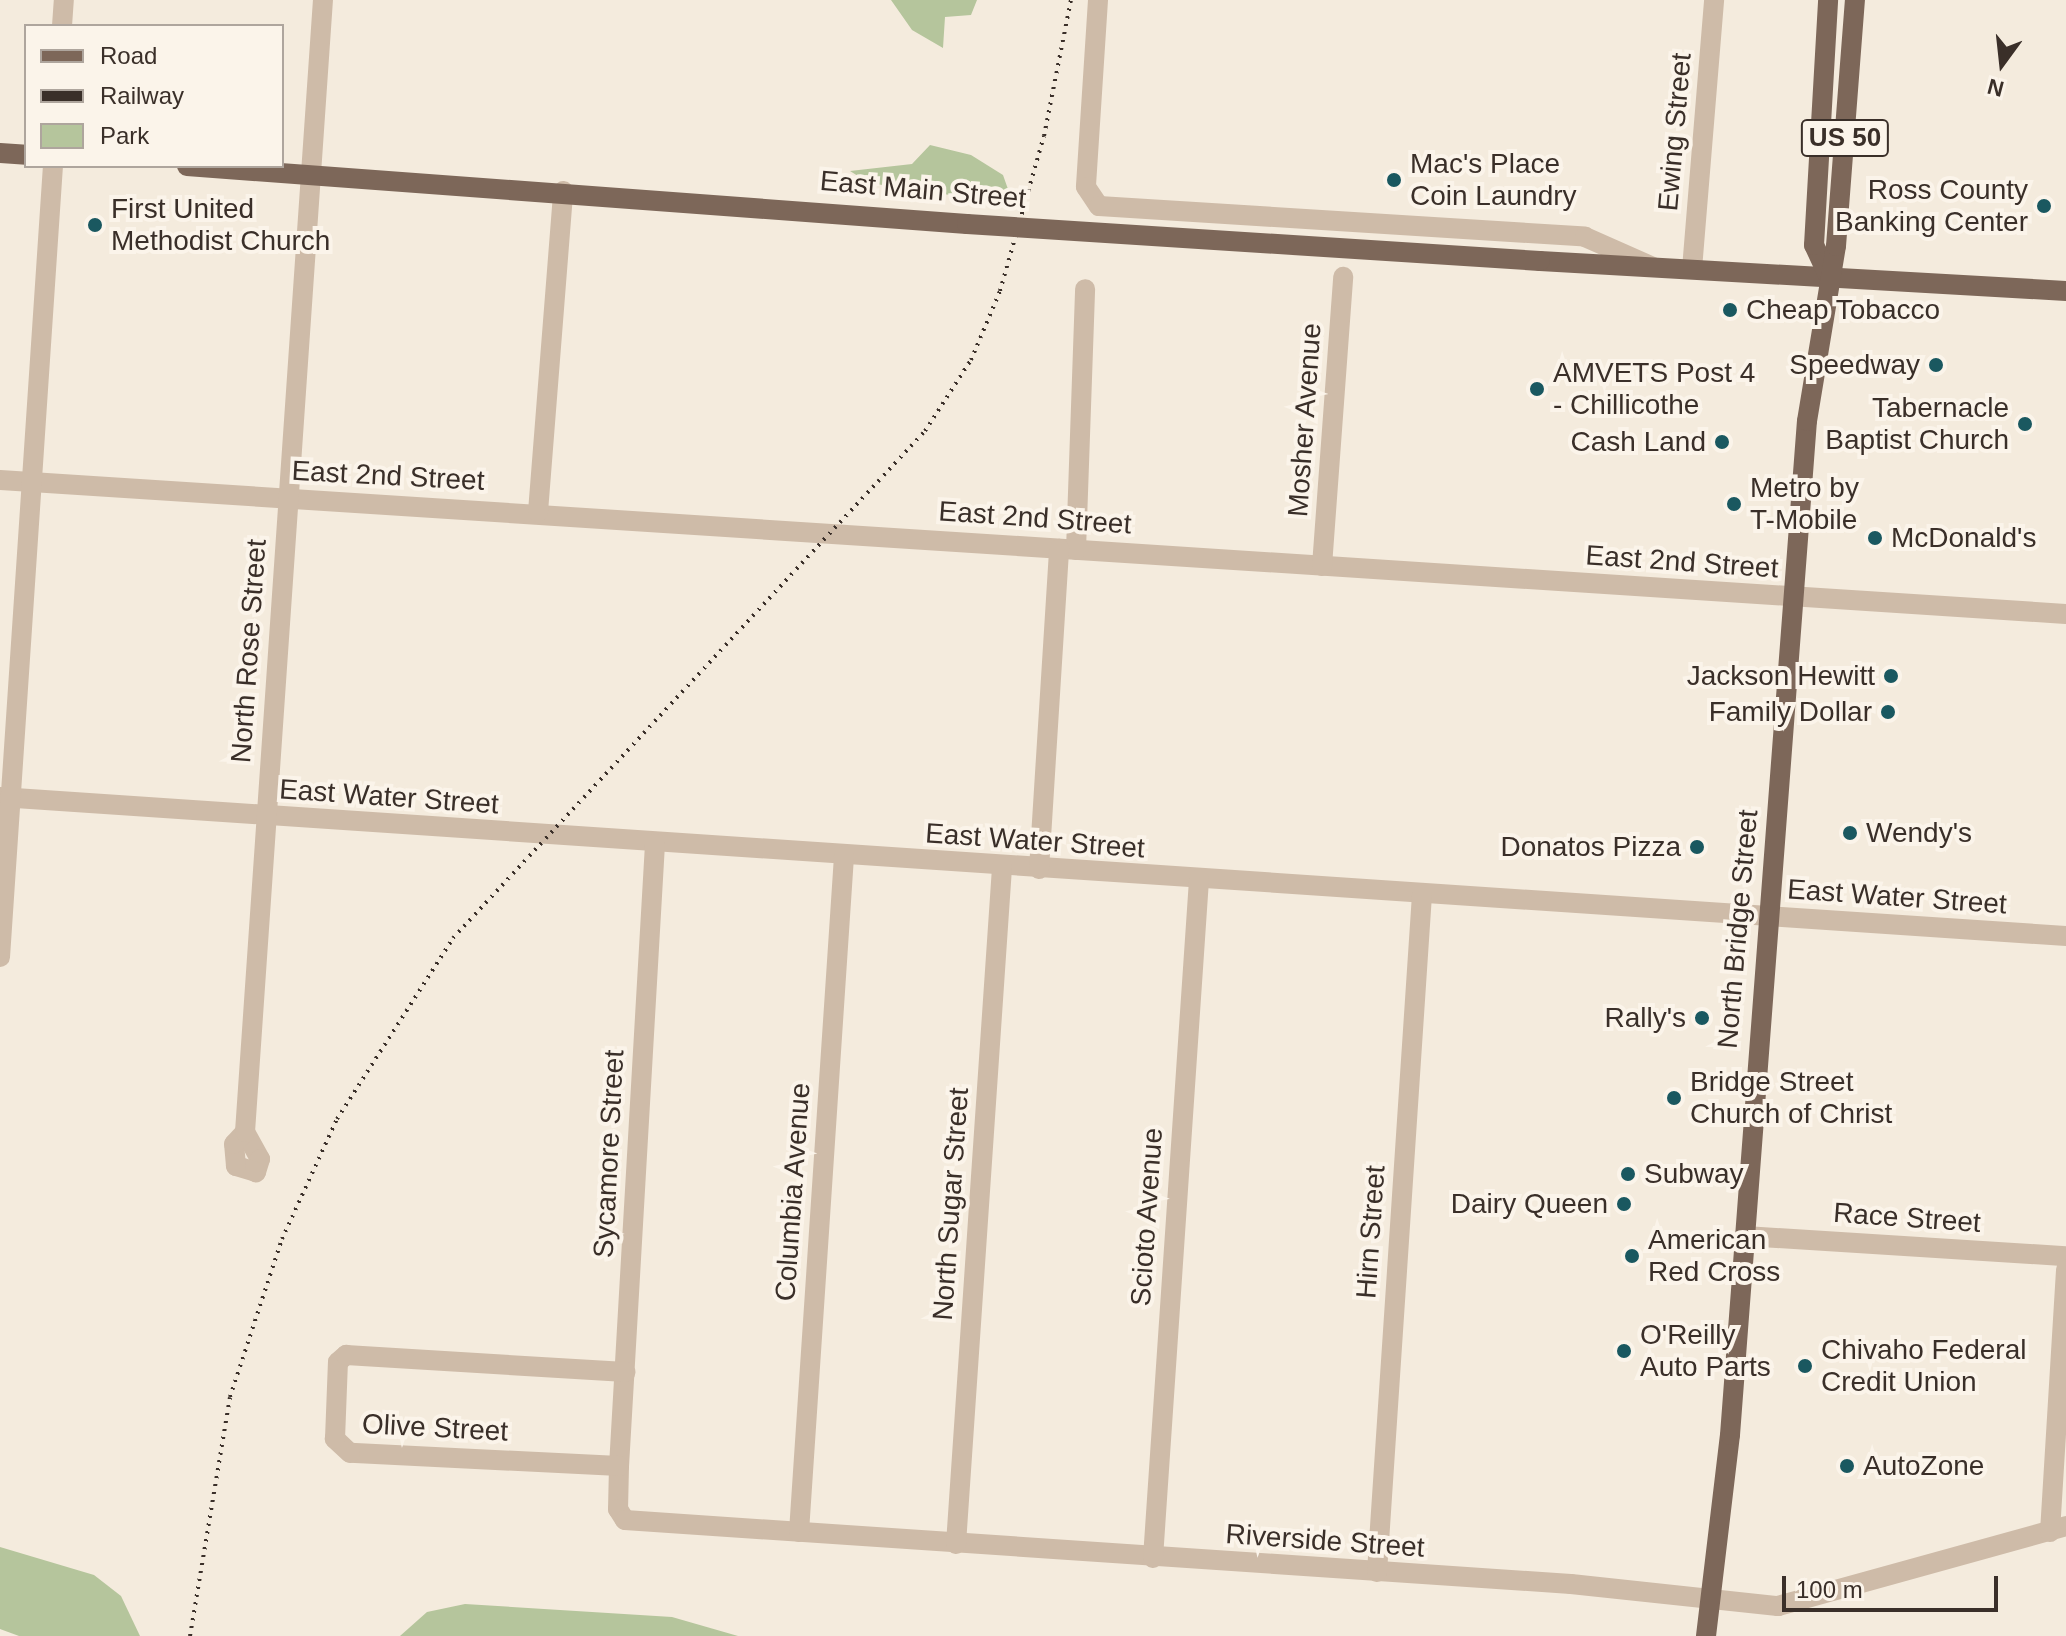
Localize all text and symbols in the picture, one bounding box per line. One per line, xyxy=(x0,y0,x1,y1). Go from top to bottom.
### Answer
legend xyxy=(24,24,284,168)
north arrow xyxy=(1962,24,2042,104)
text: Road xyxy=(100,42,157,69)
street label: Ewing Street xyxy=(1651,51,1699,213)
text: N xyxy=(1985,74,2007,102)
text: Railway xyxy=(100,82,184,109)
road number: US 50 xyxy=(1799,116,1891,160)
text: Park xyxy=(100,122,149,149)
place label: Mac's Place Coin Laundry xyxy=(1410,147,1577,213)
street label: East Main Street xyxy=(818,164,1028,216)
marker: Mac's Place Coin Laundry xyxy=(1385,171,1403,189)
place label: Ross County Banking Center xyxy=(1835,173,2028,239)
place label: First United Methodist Church xyxy=(111,192,330,258)
marker: Ross County Banking Center xyxy=(2035,197,2053,215)
marker: First United Methodist Church xyxy=(86,216,104,234)
place label: Cheap Tobacco xyxy=(1746,293,1941,327)
marker: Cheap Tobacco xyxy=(1721,301,1739,319)
street label: Mosher Avenue xyxy=(1281,321,1329,519)
place label: Speedway xyxy=(1789,348,1920,382)
place label: AMVETS Post 4 - Chillicothe xyxy=(1553,356,1755,422)
marker: Speedway xyxy=(1927,356,1945,374)
marker: AMVETS Post 4 - Chillicothe xyxy=(1528,380,1546,398)
place label: Tabernacle Baptist Church xyxy=(1825,391,2009,457)
marker: Tabernacle Baptist Church xyxy=(2016,415,2034,433)
place label: Cash Land xyxy=(1571,425,1706,459)
marker: Cash Land xyxy=(1713,433,1731,451)
street label: East 2nd Street xyxy=(291,454,485,498)
place label: Metro by T-Mobile xyxy=(1750,471,1859,537)
street label: East 2nd Street xyxy=(938,495,1132,541)
marker: Metro by T-Mobile xyxy=(1725,495,1743,513)
place label: McDonald's xyxy=(1891,521,2036,555)
marker: McDonald's xyxy=(1866,529,1884,547)
street label: North Rose Street xyxy=(224,538,274,764)
street label: East 2nd Street xyxy=(1585,539,1779,585)
place label: Jackson Hewitt xyxy=(1687,659,1875,693)
marker: Jackson Hewitt xyxy=(1882,667,1900,685)
place label: Family Dollar xyxy=(1709,695,1872,729)
marker: Family Dollar xyxy=(1879,703,1897,721)
street label: East Water Street xyxy=(278,773,500,821)
street label: North Bridge Street xyxy=(1711,808,1765,1050)
place label: Wendy's xyxy=(1866,816,1972,850)
street label: East Water Street xyxy=(924,817,1146,865)
marker: Wendy's xyxy=(1841,824,1859,842)
place label: Donatos Pizza xyxy=(1500,830,1681,864)
marker: Donatos Pizza xyxy=(1688,838,1706,856)
street label: East Water Street xyxy=(1786,873,2008,921)
place label: Rally's xyxy=(1604,1001,1686,1035)
marker: Rally's xyxy=(1693,1009,1711,1027)
street label: Sycamore Street xyxy=(587,1049,631,1259)
place label: Bridge Street Church of Christ xyxy=(1690,1065,1892,1131)
street label: Columbia Avenue xyxy=(769,1081,817,1303)
street label: North Sugar Street xyxy=(926,1086,976,1322)
marker: Bridge Street Church of Christ xyxy=(1665,1089,1683,1107)
street label: Scioto Avenue xyxy=(1124,1126,1170,1308)
place label: Subway xyxy=(1644,1157,1744,1191)
street label: Hirn Street xyxy=(1350,1164,1392,1300)
marker: Subway xyxy=(1619,1165,1637,1183)
place label: Dairy Queen xyxy=(1451,1187,1608,1221)
marker: Dairy Queen xyxy=(1615,1195,1633,1213)
street label: Race Street xyxy=(1832,1196,1982,1240)
place label: American Red Cross xyxy=(1648,1223,1780,1289)
marker: American Red Cross xyxy=(1623,1247,1641,1265)
place label: O'Reilly Auto Parts xyxy=(1640,1318,1771,1384)
place label: Chivaho Federal Credit Union xyxy=(1821,1333,2026,1399)
marker: O'Reilly Auto Parts xyxy=(1615,1342,1633,1360)
marker: Chivaho Federal Credit Union xyxy=(1796,1357,1814,1375)
street label: Olive Street xyxy=(361,1407,509,1449)
place label: AutoZone xyxy=(1863,1449,1984,1483)
marker: AutoZone xyxy=(1838,1457,1856,1475)
street label: Riverside Street xyxy=(1224,1517,1426,1565)
scale bar xyxy=(1786,1560,2002,1610)
text: 100 m xyxy=(1796,1576,1863,1603)

